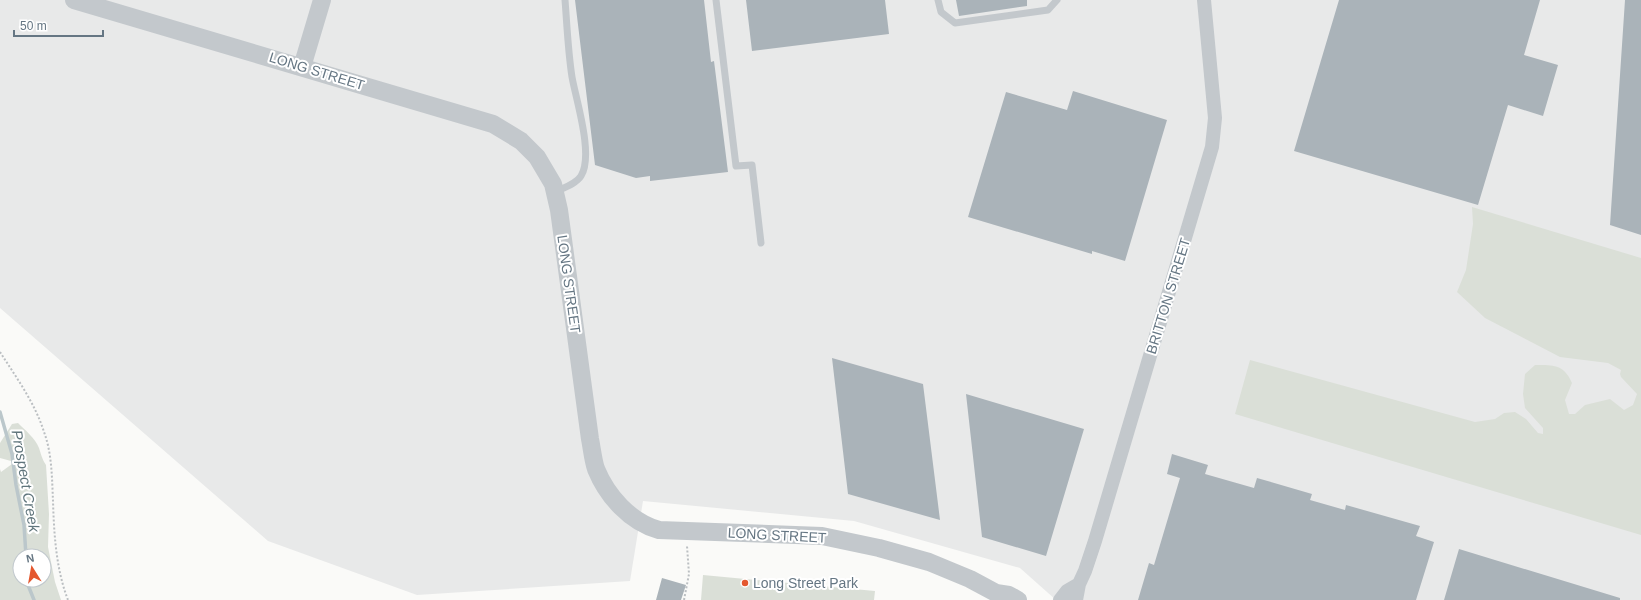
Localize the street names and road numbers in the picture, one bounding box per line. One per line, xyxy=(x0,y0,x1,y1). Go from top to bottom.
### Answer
street label: LONG STREET xyxy=(267,49,367,93)
street label: LONG STREET xyxy=(554,234,584,334)
street label: BRITTON STREET xyxy=(1143,236,1193,356)
street label: LONG STREET xyxy=(727,524,827,546)

